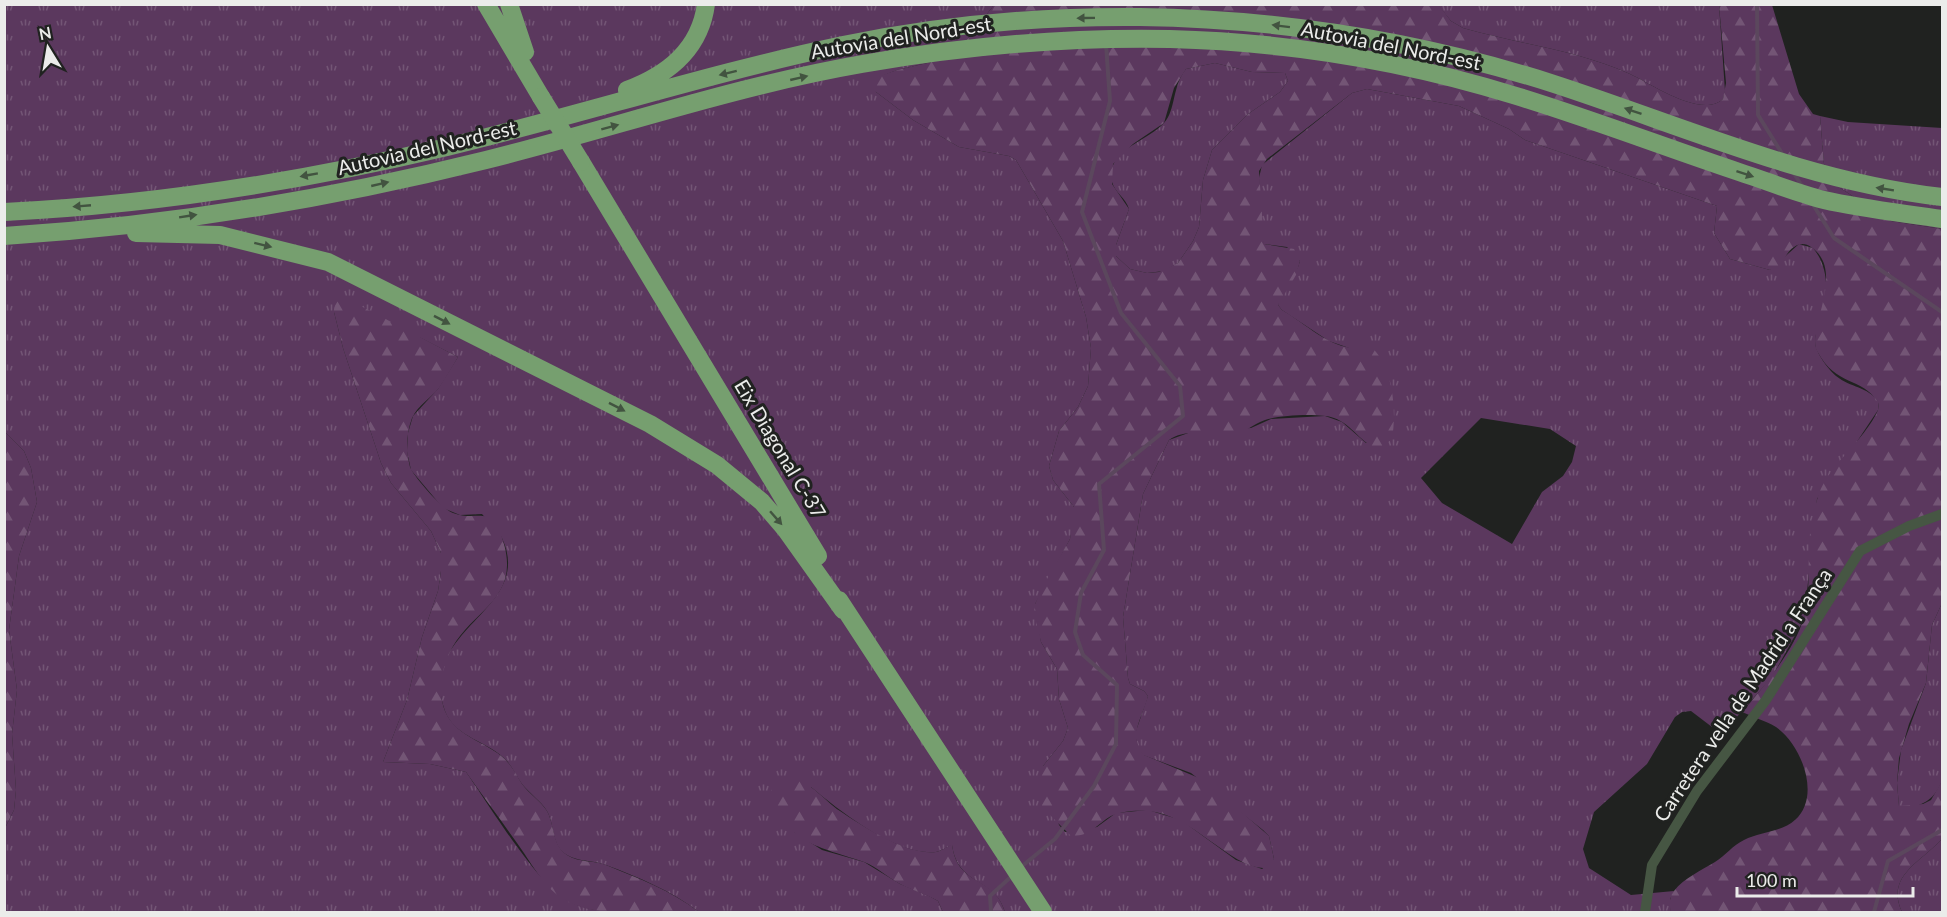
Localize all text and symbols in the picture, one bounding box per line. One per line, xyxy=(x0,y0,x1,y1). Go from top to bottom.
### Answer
street label: Autovia del Nord-est xyxy=(809,11,993,63)
one-way arrow xyxy=(1077,13,1096,23)
street label: Autovia del Nord-est xyxy=(1299,16,1483,74)
north arrow xyxy=(18,18,78,78)
one-way arrow xyxy=(1271,21,1290,31)
text: N xyxy=(37,22,53,43)
one-way arrow xyxy=(719,68,737,78)
one-way arrow xyxy=(790,72,808,82)
one-way arrow xyxy=(1624,105,1642,115)
street label: Autovia del Nord-est xyxy=(335,115,518,179)
one-way arrow xyxy=(601,122,619,132)
one-way arrow xyxy=(1736,170,1754,179)
one-way arrow xyxy=(299,171,318,180)
one-way arrow xyxy=(371,178,389,188)
one-way arrow xyxy=(1875,184,1894,193)
one-way arrow xyxy=(73,201,92,211)
one-way arrow xyxy=(178,212,197,221)
one-way arrow xyxy=(254,240,273,250)
one-way arrow xyxy=(434,315,451,324)
street label: Eix Diagonal C-37 xyxy=(730,375,832,522)
one-way arrow xyxy=(608,403,625,412)
one-way arrow xyxy=(769,510,782,526)
street label: Carretera vella de Madrid a França xyxy=(1648,563,1836,826)
scale bar xyxy=(1737,860,1912,898)
text: 100 m xyxy=(1746,869,1797,891)

